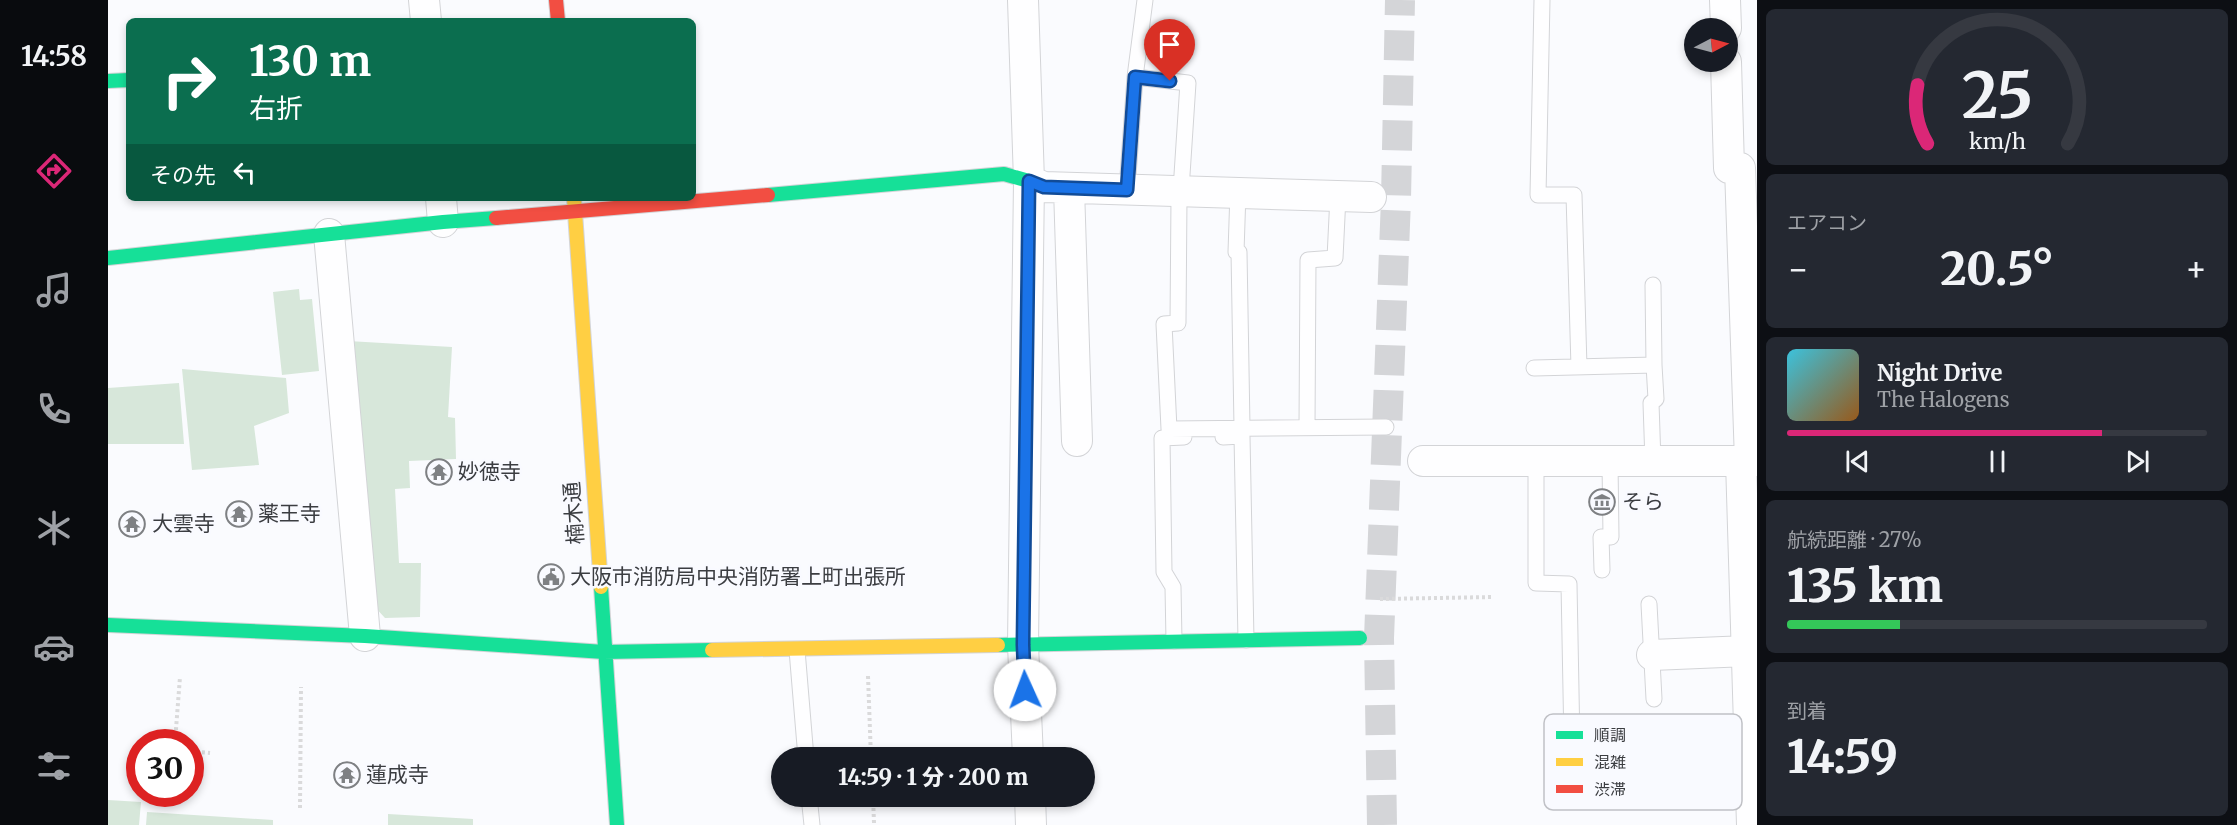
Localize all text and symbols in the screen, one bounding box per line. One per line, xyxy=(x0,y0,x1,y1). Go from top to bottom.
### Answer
north arrow xyxy=(1684,18,1738,72)
map controls xyxy=(1684,18,1738,72)
pin xyxy=(1144,19,1195,81)
icon: arrive xyxy=(1153,28,1186,61)
text: 130 m xyxy=(249,35,371,87)
text: 14:58 xyxy=(21,39,87,73)
icon: right xyxy=(150,42,228,120)
text: 25 xyxy=(1961,57,2033,135)
text: 右折 xyxy=(249,91,303,125)
text: km/h xyxy=(1969,128,2025,155)
icon: directions xyxy=(33,150,75,192)
icon: left xyxy=(228,156,261,189)
text: その先 xyxy=(150,161,216,189)
text: エアコン xyxy=(1787,210,1867,235)
text: 20.5° xyxy=(1940,241,2054,297)
text: − xyxy=(1787,249,1809,290)
text: + xyxy=(2185,249,2207,290)
icon: music xyxy=(33,269,75,311)
text: Night Drive xyxy=(1877,359,2002,387)
text: The Halogens xyxy=(1877,387,2009,412)
icon: phone xyxy=(33,388,75,430)
icon: previous xyxy=(1841,445,1874,478)
icon: pause xyxy=(1981,445,2014,478)
icon: next xyxy=(2121,445,2154,478)
temple icon: 妙徳寺 xyxy=(424,457,454,487)
place label: 妙徳寺 xyxy=(458,458,521,485)
street label: 楠木通 xyxy=(558,481,589,545)
museum icon: そら xyxy=(1587,487,1617,517)
place label: そら xyxy=(1622,488,1664,515)
temple icon: 薬王寺 xyxy=(224,499,254,529)
place label: 薬王寺 xyxy=(258,500,321,527)
icon: climate xyxy=(33,507,75,549)
temple icon: 大雲寺 xyxy=(117,509,147,539)
place label: 大雲寺 xyxy=(152,510,215,537)
text: 航続距離 · 27% xyxy=(1787,527,1922,552)
text: 135 km xyxy=(1787,558,1943,614)
public building icon: 大阪市消防局中央消防署上町出張所 xyxy=(536,562,566,592)
place label: 大阪市消防局中央消防署上町出張所 xyxy=(570,563,906,590)
icon: car xyxy=(33,626,75,668)
position arrow xyxy=(993,658,1057,722)
text: 到着 xyxy=(1787,698,1827,723)
legend xyxy=(1544,714,1742,810)
text: 順調 xyxy=(1594,725,1626,745)
speed limit sign: 30 xyxy=(126,729,204,807)
text: 14:59 xyxy=(1787,729,1898,785)
icon: filters xyxy=(33,745,75,787)
text: 混雑 xyxy=(1594,752,1626,772)
temple icon: 蓮成寺 xyxy=(332,760,362,790)
place label: 蓮成寺 xyxy=(366,761,429,788)
text: 14:59 · 1 分 · 200 m xyxy=(838,763,1028,791)
text: 渋滞 xyxy=(1594,779,1626,799)

